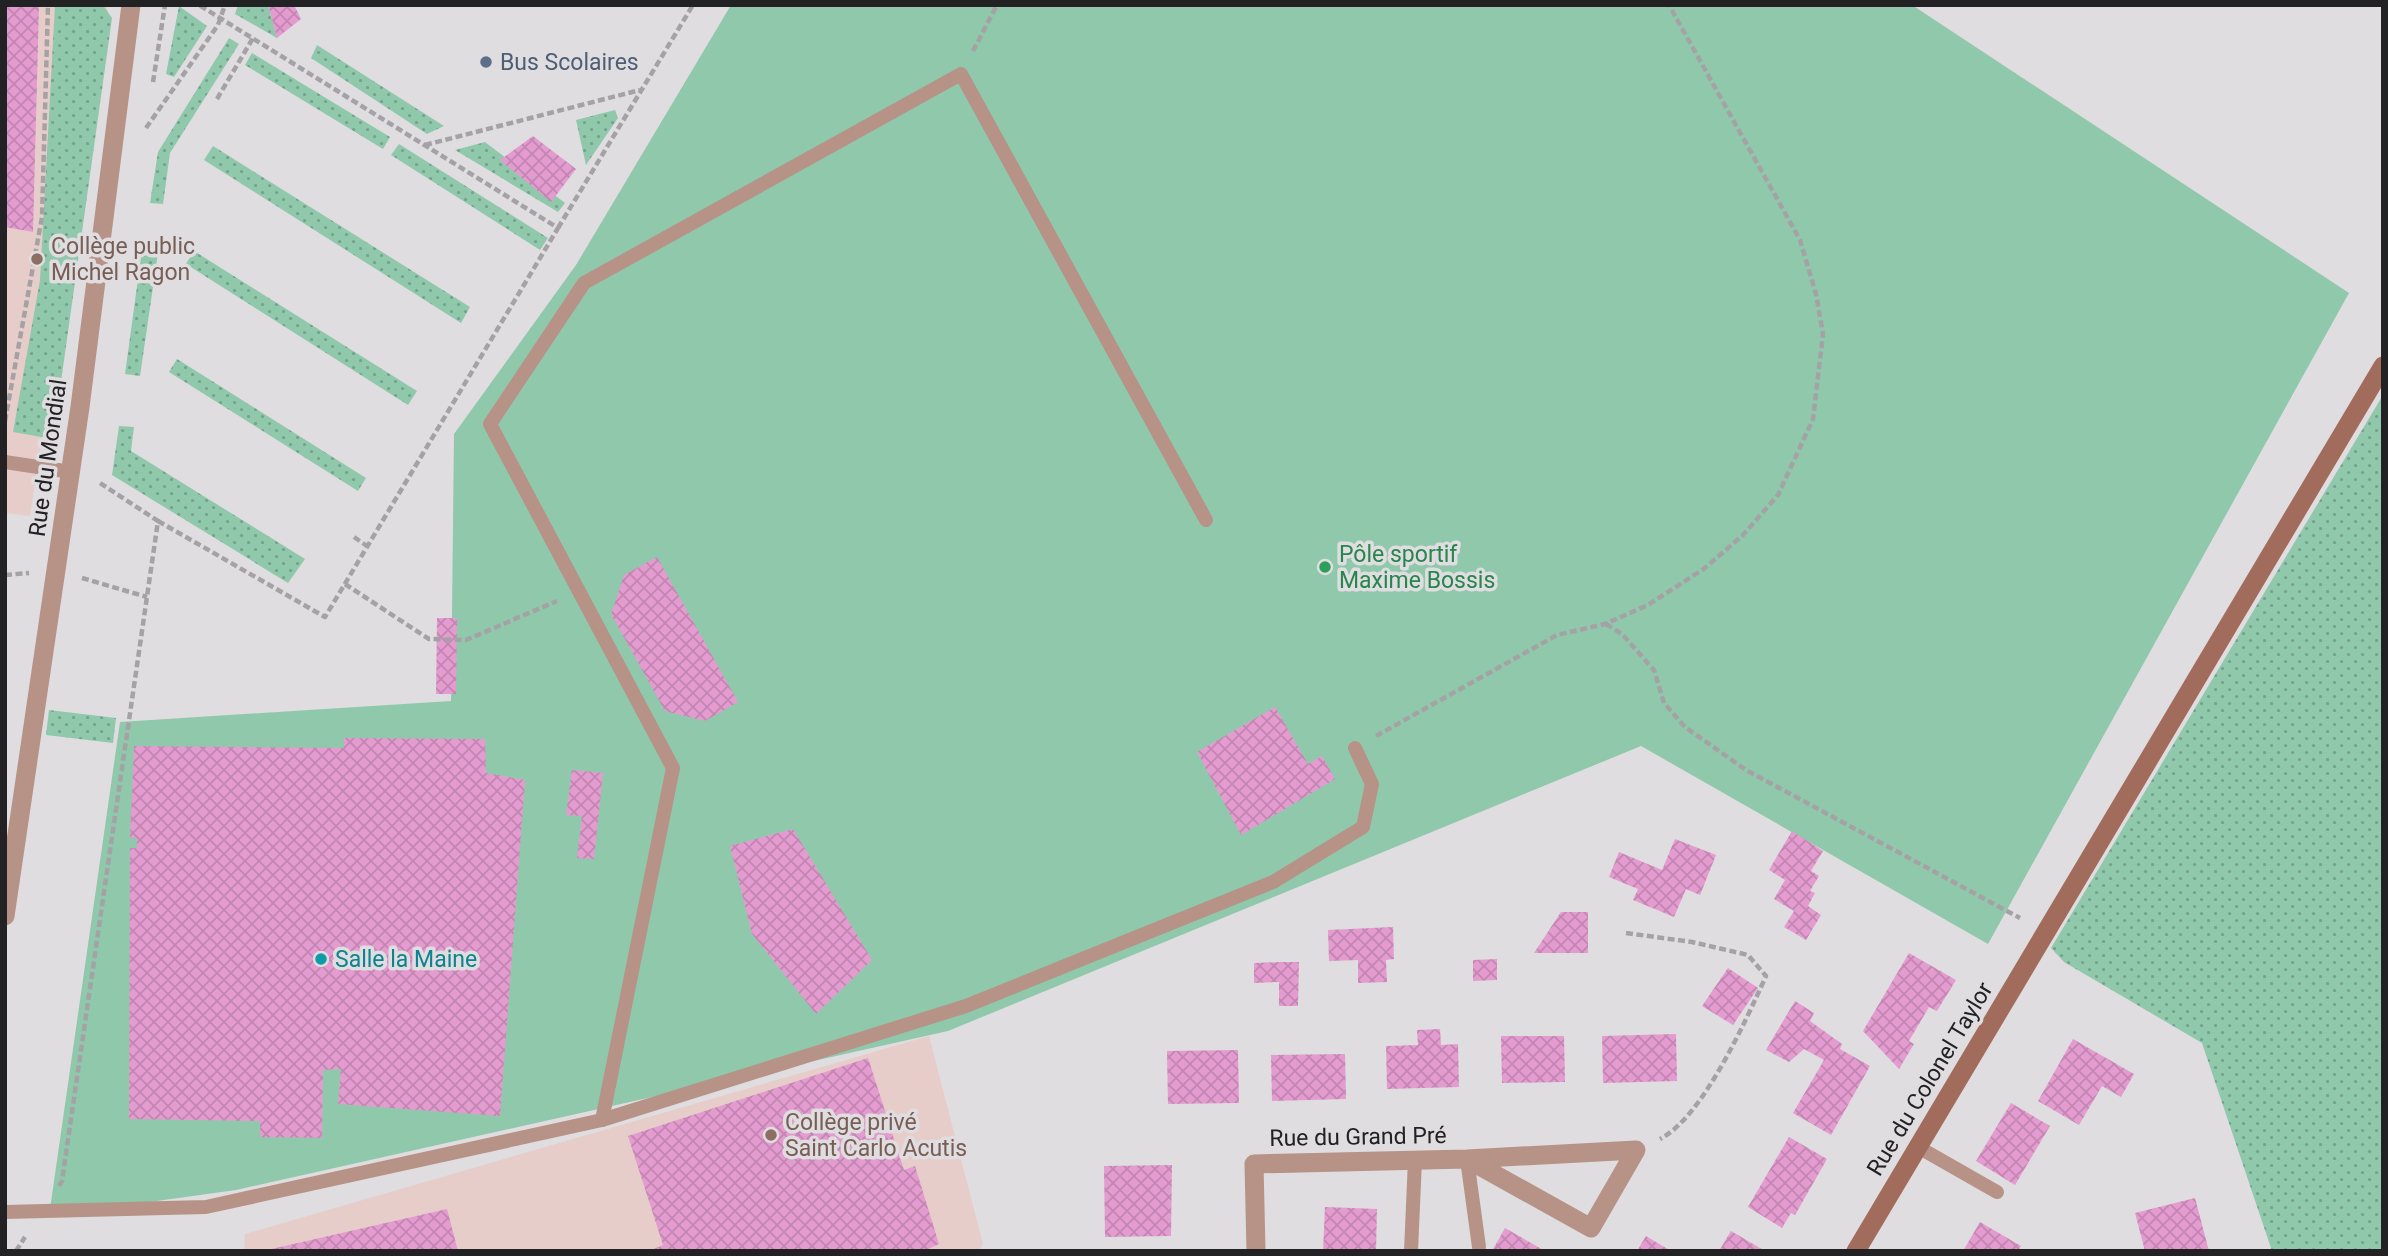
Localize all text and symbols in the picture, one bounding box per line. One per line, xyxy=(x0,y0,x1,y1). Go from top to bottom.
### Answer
place label: Bus Scolaires xyxy=(500,49,639,76)
marker: Bus Scolaires xyxy=(478,54,494,70)
place label: Collège public Michel Ragon xyxy=(51,233,195,286)
marker: Collège public Michel Ragon xyxy=(29,251,45,267)
street label: Rue du Mondial xyxy=(24,378,72,538)
place label: Pôle sportif Maxime Bossis xyxy=(1339,541,1495,594)
marker: Pôle sportif Maxime Bossis xyxy=(1317,559,1333,575)
place label: Salle la Maine xyxy=(335,946,477,973)
marker: Salle la Maine xyxy=(313,951,329,967)
street label: Rue du Colonel Taylor xyxy=(1862,977,1999,1181)
place label: Collège privé Saint Carlo Acutis xyxy=(785,1109,967,1162)
street label: Rue du Grand Pré xyxy=(1269,1122,1447,1152)
marker: Collège privé Saint Carlo Acutis xyxy=(763,1127,779,1143)

